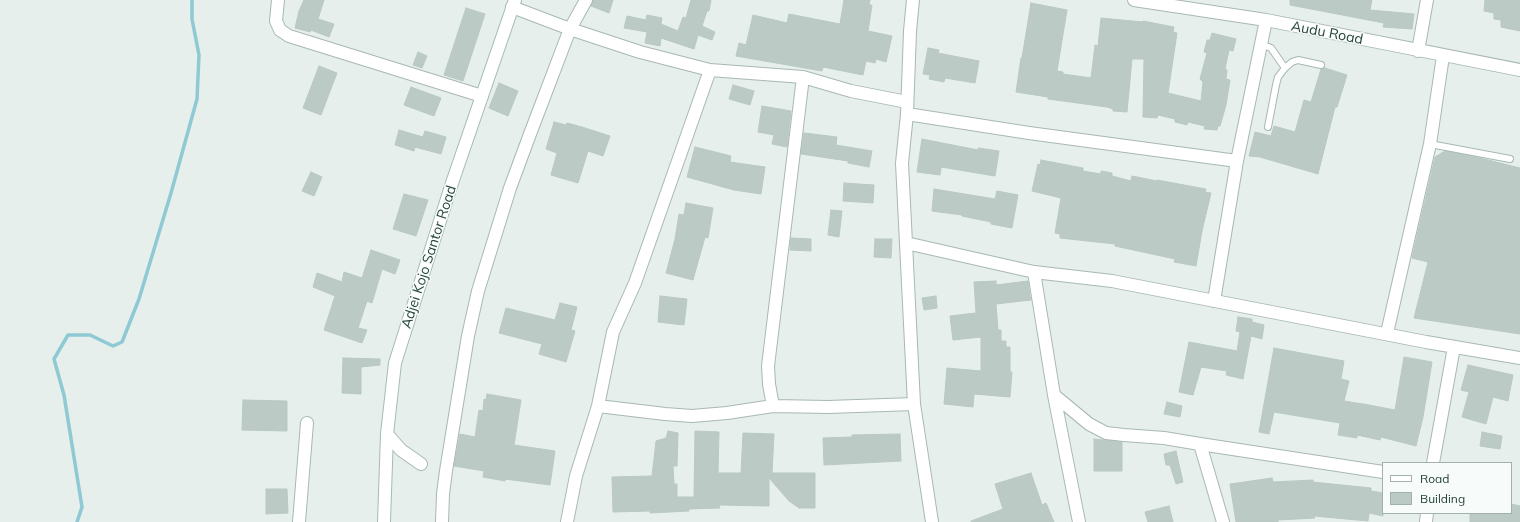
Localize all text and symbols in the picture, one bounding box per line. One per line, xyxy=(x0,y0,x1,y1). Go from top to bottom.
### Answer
street label: Audu Road xyxy=(1290,18,1364,48)
street label: Adjei Kojo Santor Road xyxy=(398,183,460,331)
legend xyxy=(1382,462,1512,514)
text: Road xyxy=(1420,471,1449,486)
text: Building xyxy=(1420,491,1465,506)

